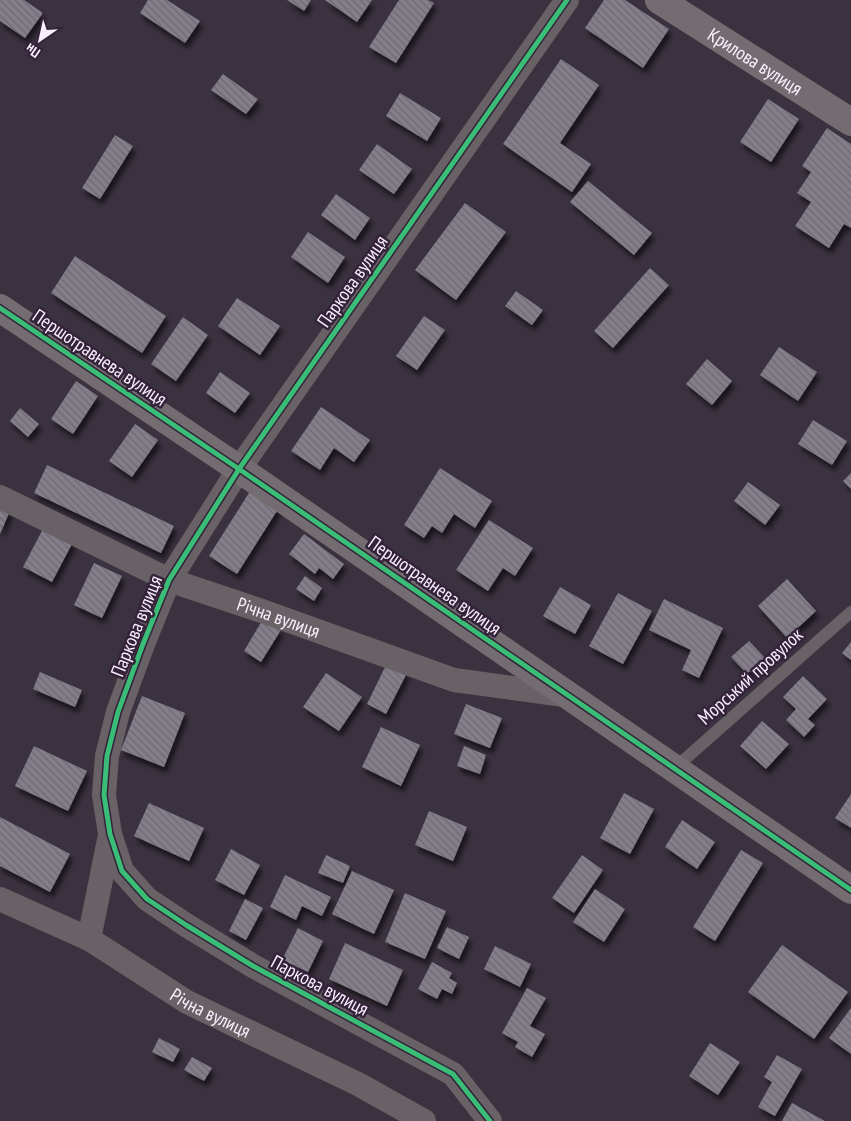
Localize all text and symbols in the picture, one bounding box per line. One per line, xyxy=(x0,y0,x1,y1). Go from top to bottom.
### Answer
north arrow xyxy=(15,15,65,65)
street label: Крилова вулиця xyxy=(703,22,807,100)
text: Пн xyxy=(22,40,43,62)
street label: Паркова вулиця xyxy=(312,230,392,332)
street label: Першотравнева вулиця xyxy=(28,303,172,411)
street label: Першотравнева вулиця xyxy=(364,530,506,640)
street label: Паркова вулиця xyxy=(105,572,167,680)
street label: Річна вулиця xyxy=(234,592,323,643)
street label: Морський провулок xyxy=(693,622,808,729)
street label: Паркова вулиця xyxy=(267,949,373,1021)
street label: Річна вулиця xyxy=(166,983,255,1043)

